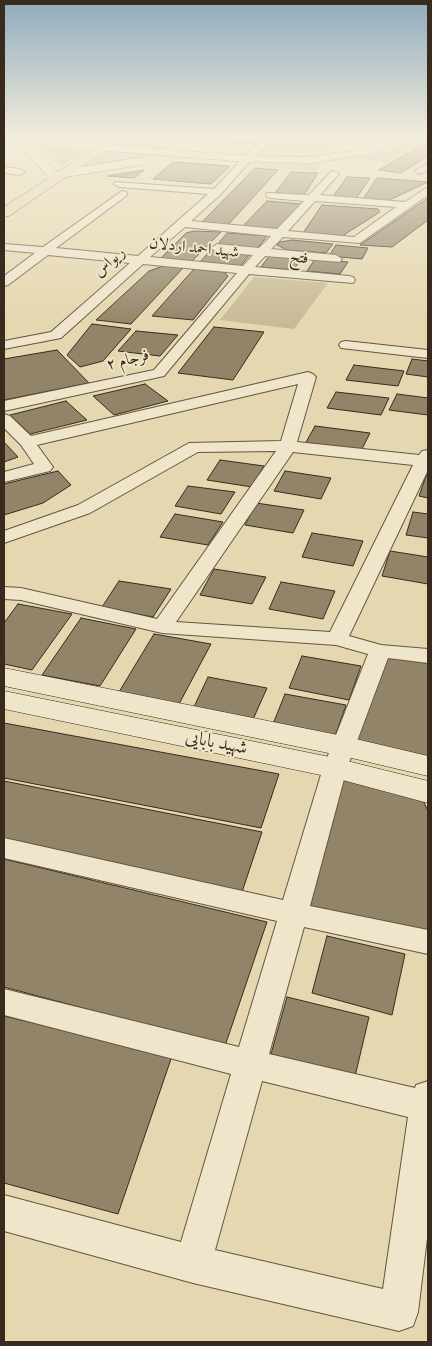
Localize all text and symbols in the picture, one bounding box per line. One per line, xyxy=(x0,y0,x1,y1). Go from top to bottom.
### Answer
street label: شهید احمد اردلان xyxy=(148,235,240,263)
street label: ریواس xyxy=(90,244,130,282)
street label: فتح xyxy=(289,248,309,270)
street label: فرجام ۲ xyxy=(105,346,151,376)
street label: شهید بابایی xyxy=(183,727,249,761)

